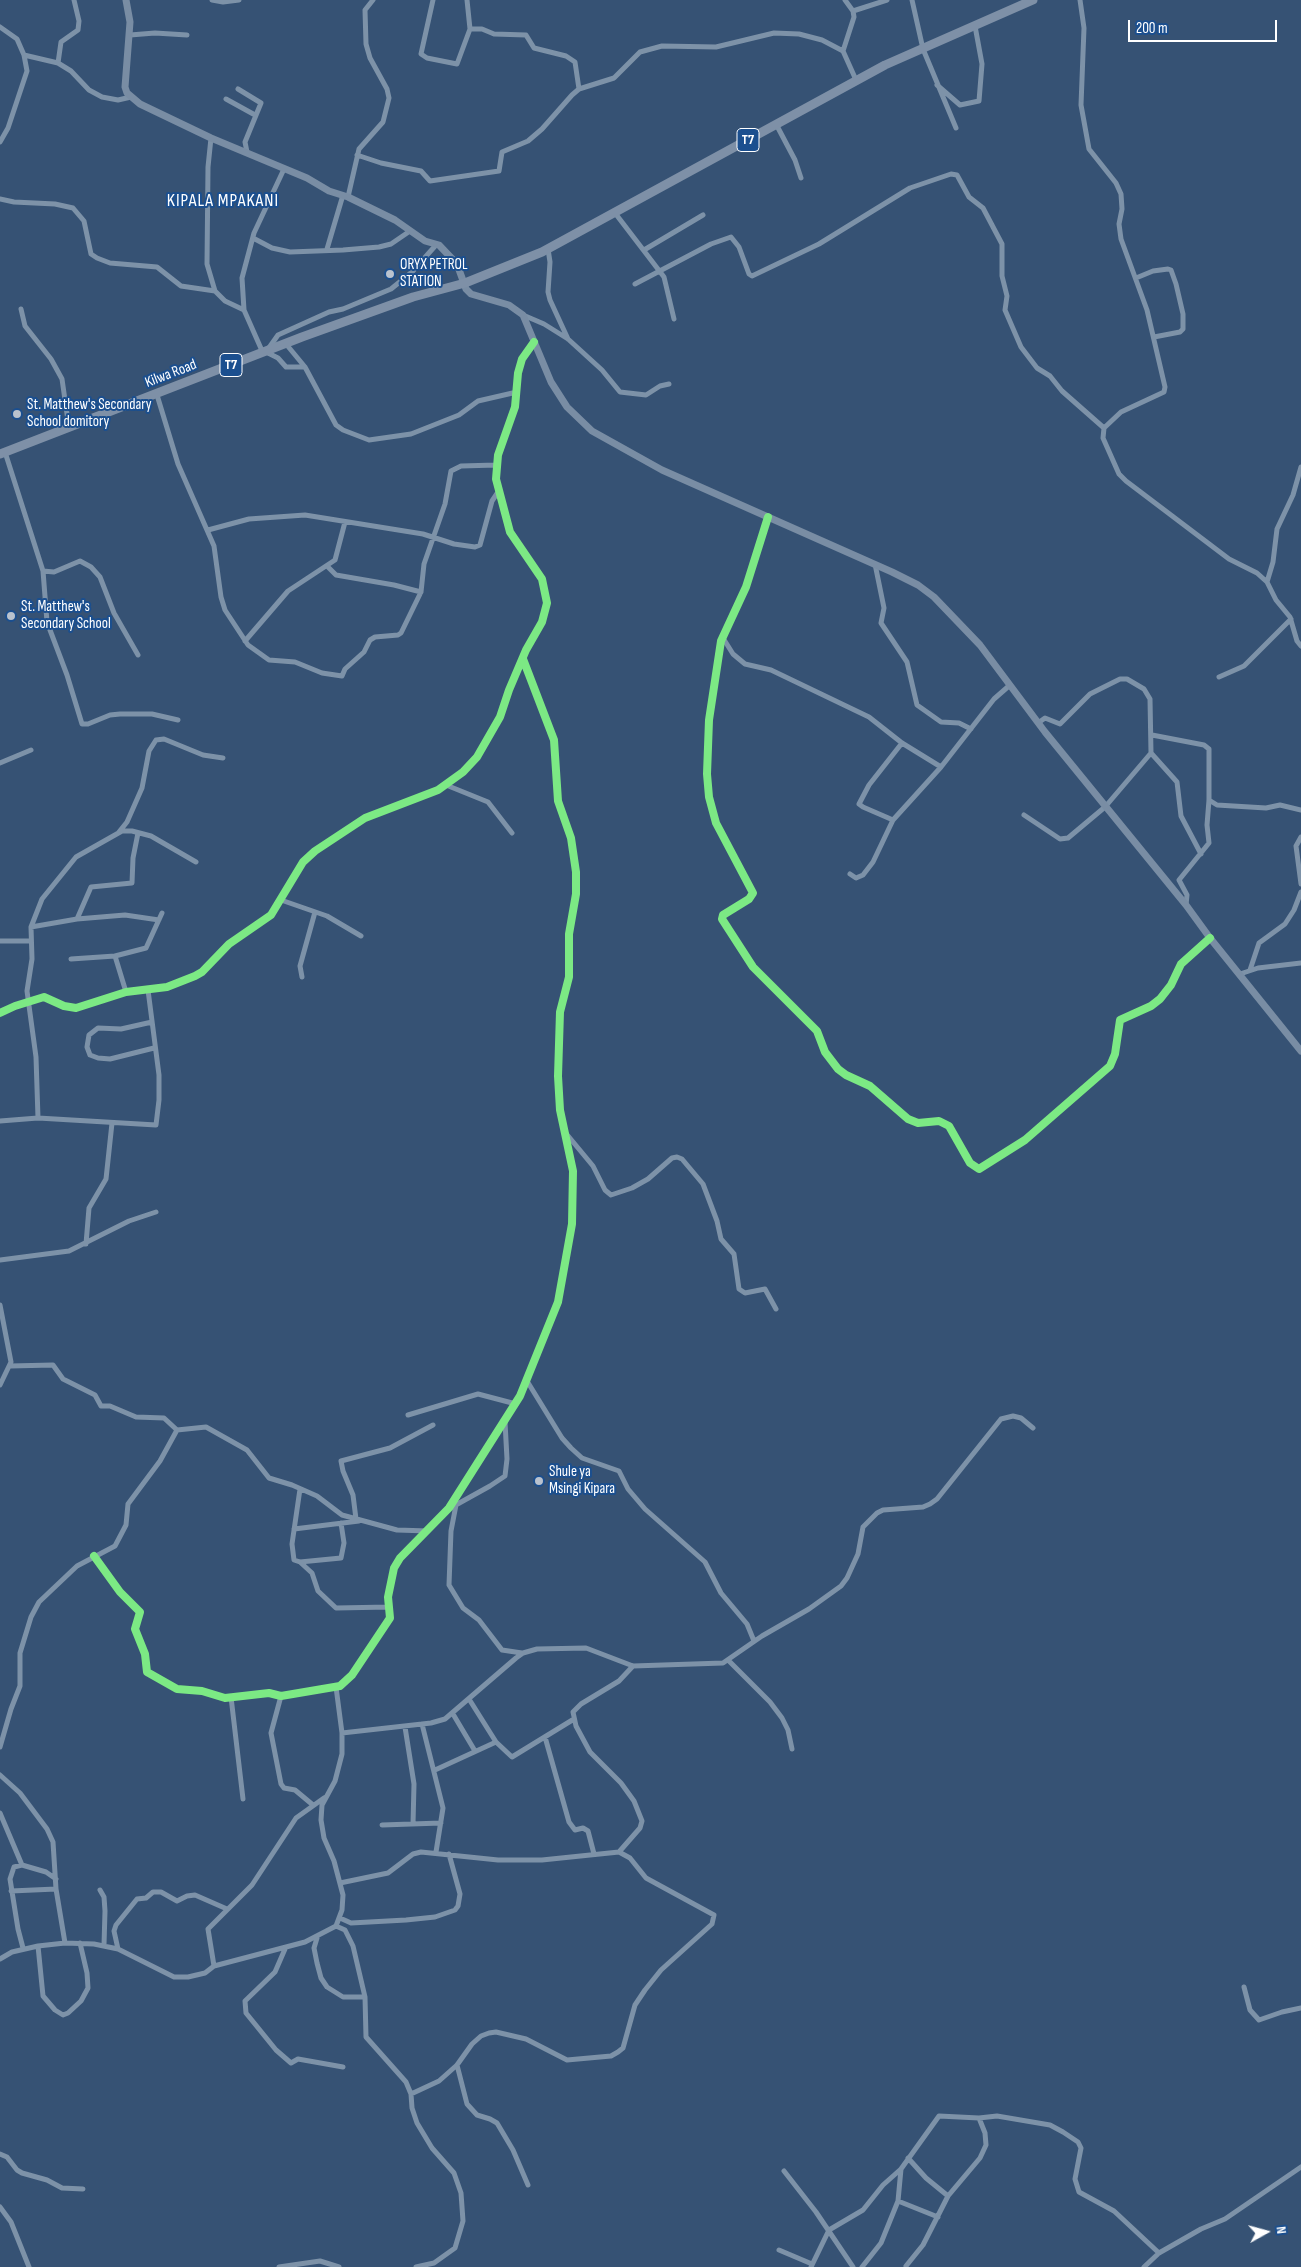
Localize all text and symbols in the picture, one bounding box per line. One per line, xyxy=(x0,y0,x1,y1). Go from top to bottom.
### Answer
scale bar xyxy=(1131,10,1280,42)
text: 200 m xyxy=(1136,19,1168,38)
road number: T7 xyxy=(737,128,759,152)
district label: KIPALA MPAKANI xyxy=(165,190,281,212)
place label: ORYX PETROL STATION xyxy=(400,256,468,291)
marker: ORYX PETROL STATION xyxy=(384,268,396,280)
road number: T7 xyxy=(220,354,242,376)
street label: Kilwa Road xyxy=(143,356,199,392)
place label: St. Matthew's Secondary School domitory xyxy=(27,396,151,431)
marker: St. Matthew's Secondary School domitory xyxy=(11,408,23,420)
place label: St. Matthew's Secondary School xyxy=(21,598,111,633)
marker: St. Matthew's Secondary School xyxy=(5,610,17,622)
place label: Shule ya Msingi Kipara xyxy=(549,1463,615,1498)
marker: Shule ya Msingi Kipara xyxy=(533,1475,545,1487)
north arrow xyxy=(1241,2207,1291,2257)
text: N xyxy=(1272,2225,1290,2235)

